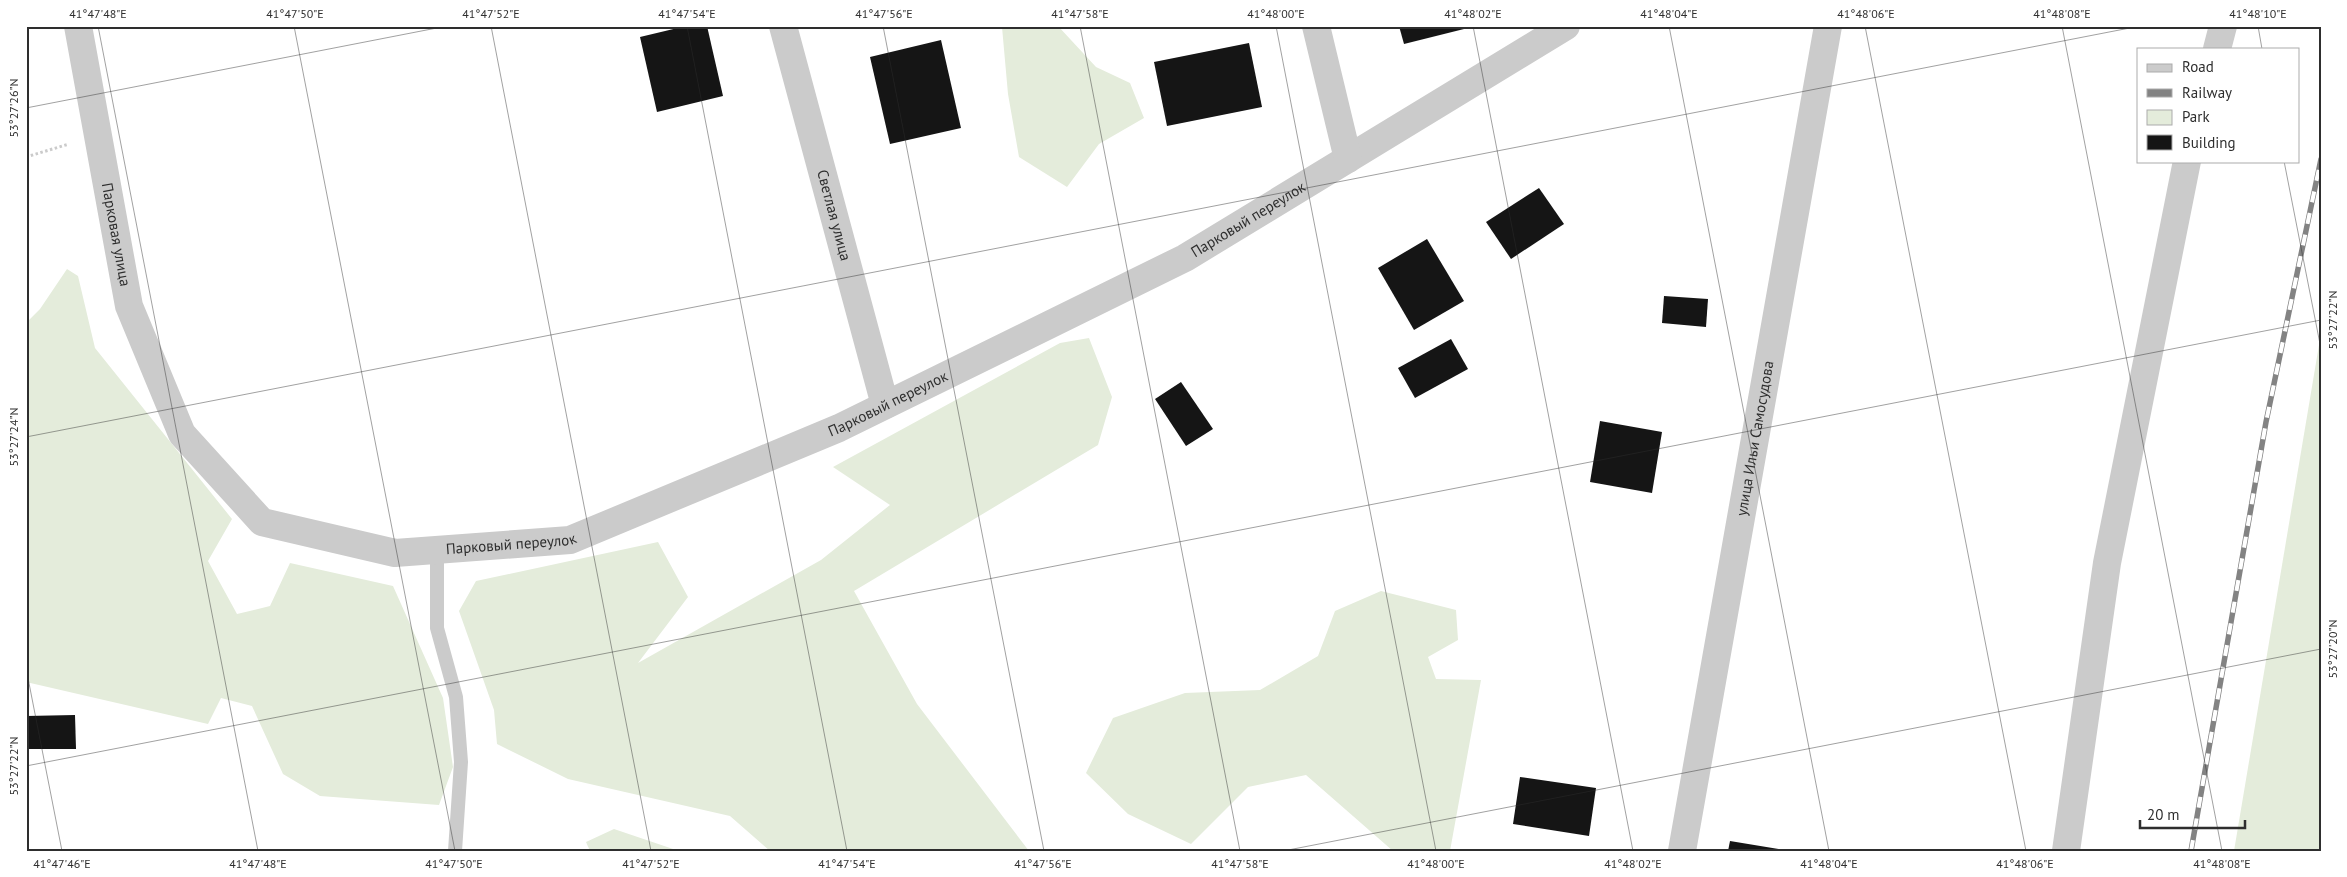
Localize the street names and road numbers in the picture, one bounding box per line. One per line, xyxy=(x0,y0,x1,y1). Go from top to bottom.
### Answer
street label: Светлая улица xyxy=(813,167,856,263)
street label: Парковый переулок xyxy=(1187,177,1309,261)
street label: Парковая улица xyxy=(98,181,135,288)
street label: улица Ильи Самосудова xyxy=(1731,359,1778,517)
street label: Парковый переулок xyxy=(825,366,951,441)
street label: Парковый переулок xyxy=(445,528,580,558)

